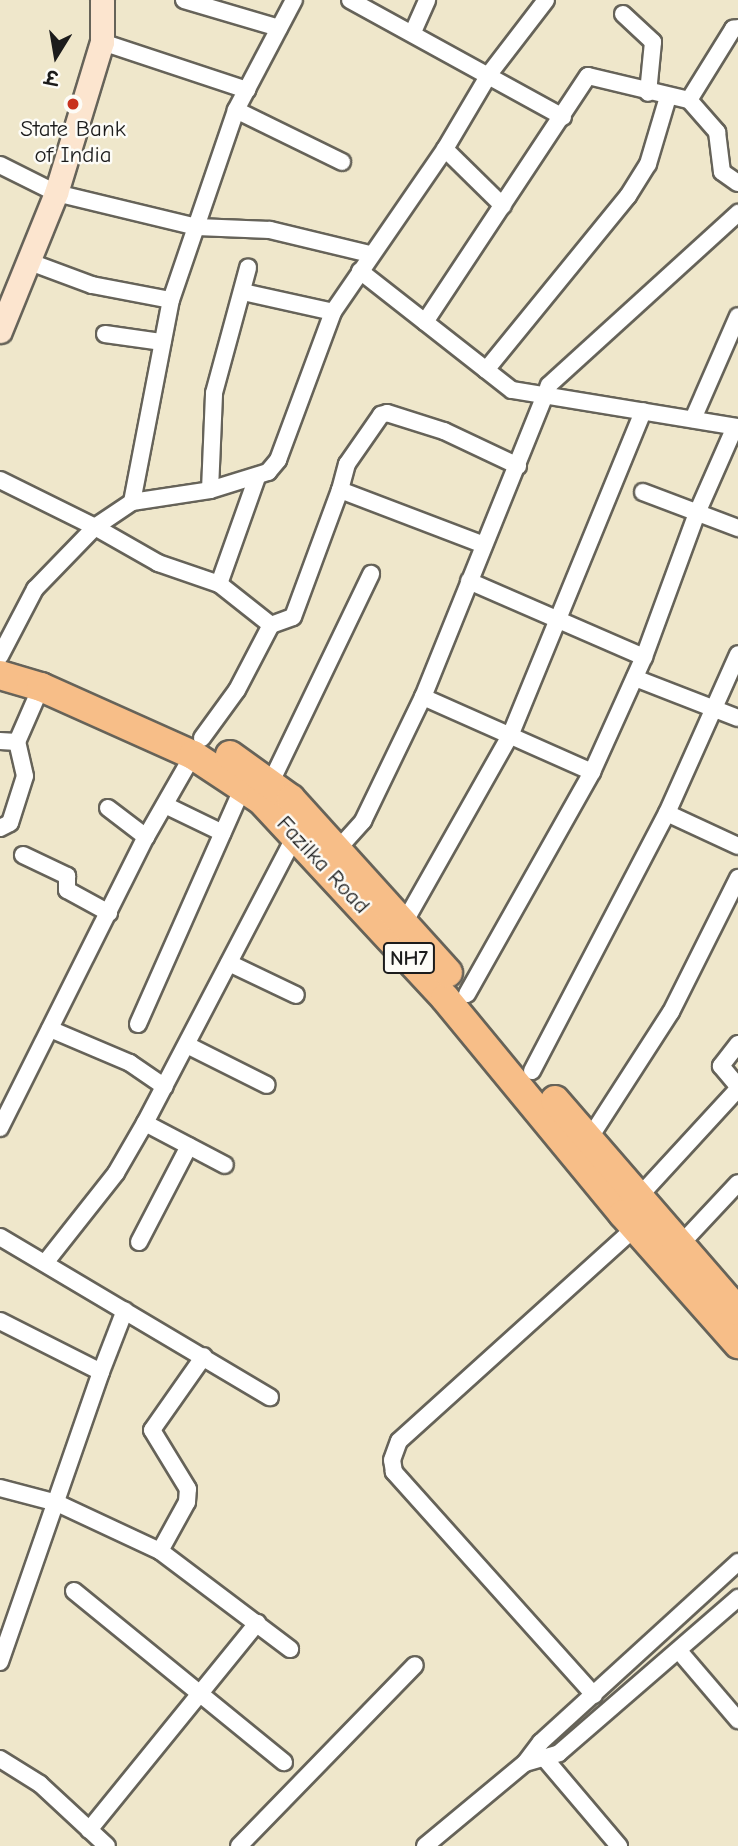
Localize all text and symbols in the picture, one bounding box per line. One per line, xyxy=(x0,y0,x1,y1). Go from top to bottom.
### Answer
north arrow xyxy=(21,21,91,91)
text: उ xyxy=(44,65,60,89)
marker: State Bank of India xyxy=(65,96,81,112)
place label: State Bank of India xyxy=(20,115,126,169)
street label: Fazilka Road xyxy=(271,810,375,920)
road number: NH7 xyxy=(383,940,435,976)

